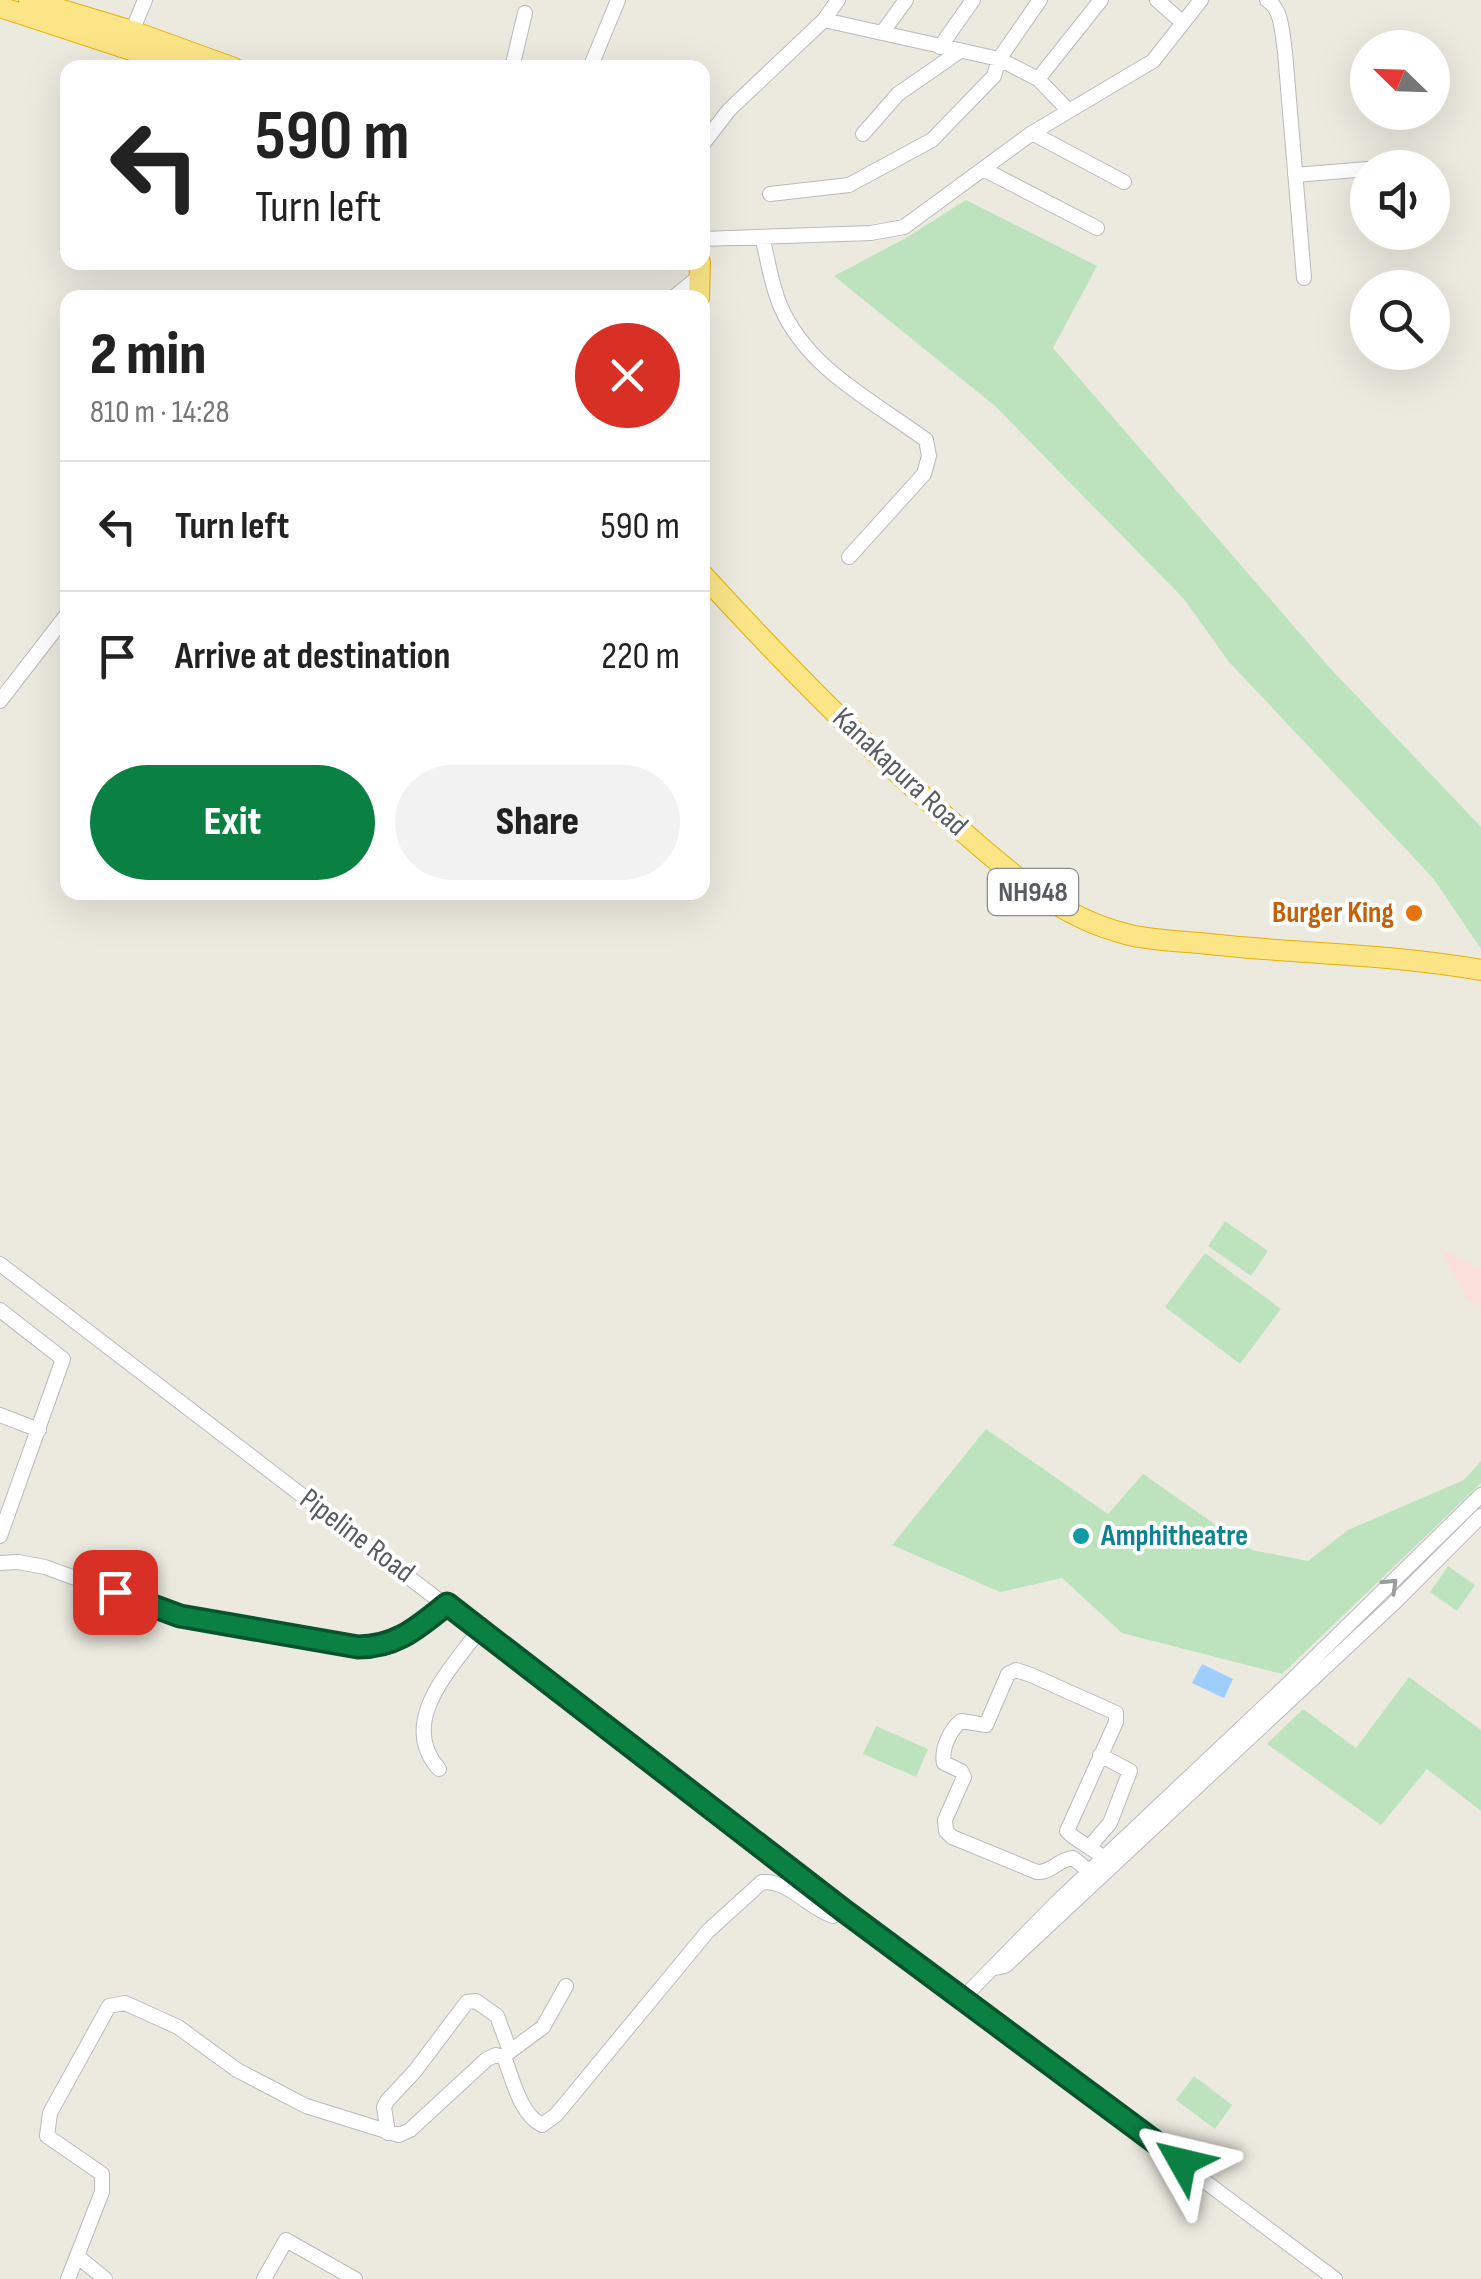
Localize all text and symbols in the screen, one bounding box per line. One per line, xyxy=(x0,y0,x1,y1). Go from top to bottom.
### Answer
north arrow xyxy=(1350,30,1450,130)
map controls xyxy=(1350,30,1450,370)
text: 590 m xyxy=(255,95,410,179)
icon: left xyxy=(90,100,220,230)
button: sound xyxy=(1350,150,1450,250)
text: Turn left xyxy=(255,180,381,235)
button: search xyxy=(1350,270,1450,370)
text: 2 min xyxy=(90,319,206,391)
button: close xyxy=(575,323,680,428)
text: 810 m · 14:28 xyxy=(90,393,230,432)
icon: left xyxy=(90,499,145,554)
text: Turn left xyxy=(175,504,289,549)
text: 590 m xyxy=(601,504,680,549)
icon: arrive xyxy=(90,629,145,684)
text: Arrive at destination xyxy=(175,634,450,679)
text: 220 m xyxy=(601,634,680,679)
street label: Kanakapura Road xyxy=(825,700,975,844)
button: Exit xyxy=(90,765,375,880)
button: Share xyxy=(395,765,680,880)
road number: NH948 xyxy=(988,869,1078,915)
place label: Burger King xyxy=(1272,895,1394,931)
marker: Burger King xyxy=(1403,902,1425,924)
street label: Pipeline Road xyxy=(293,1481,421,1591)
place label: Amphitheatre xyxy=(1100,1518,1248,1554)
marker: Amphitheatre xyxy=(1070,1525,1092,1547)
pin xyxy=(73,1550,158,1635)
icon: arrive xyxy=(88,1565,143,1620)
one-way arrow xyxy=(1379,1579,1397,1597)
position arrow xyxy=(1130,2110,1234,2214)

